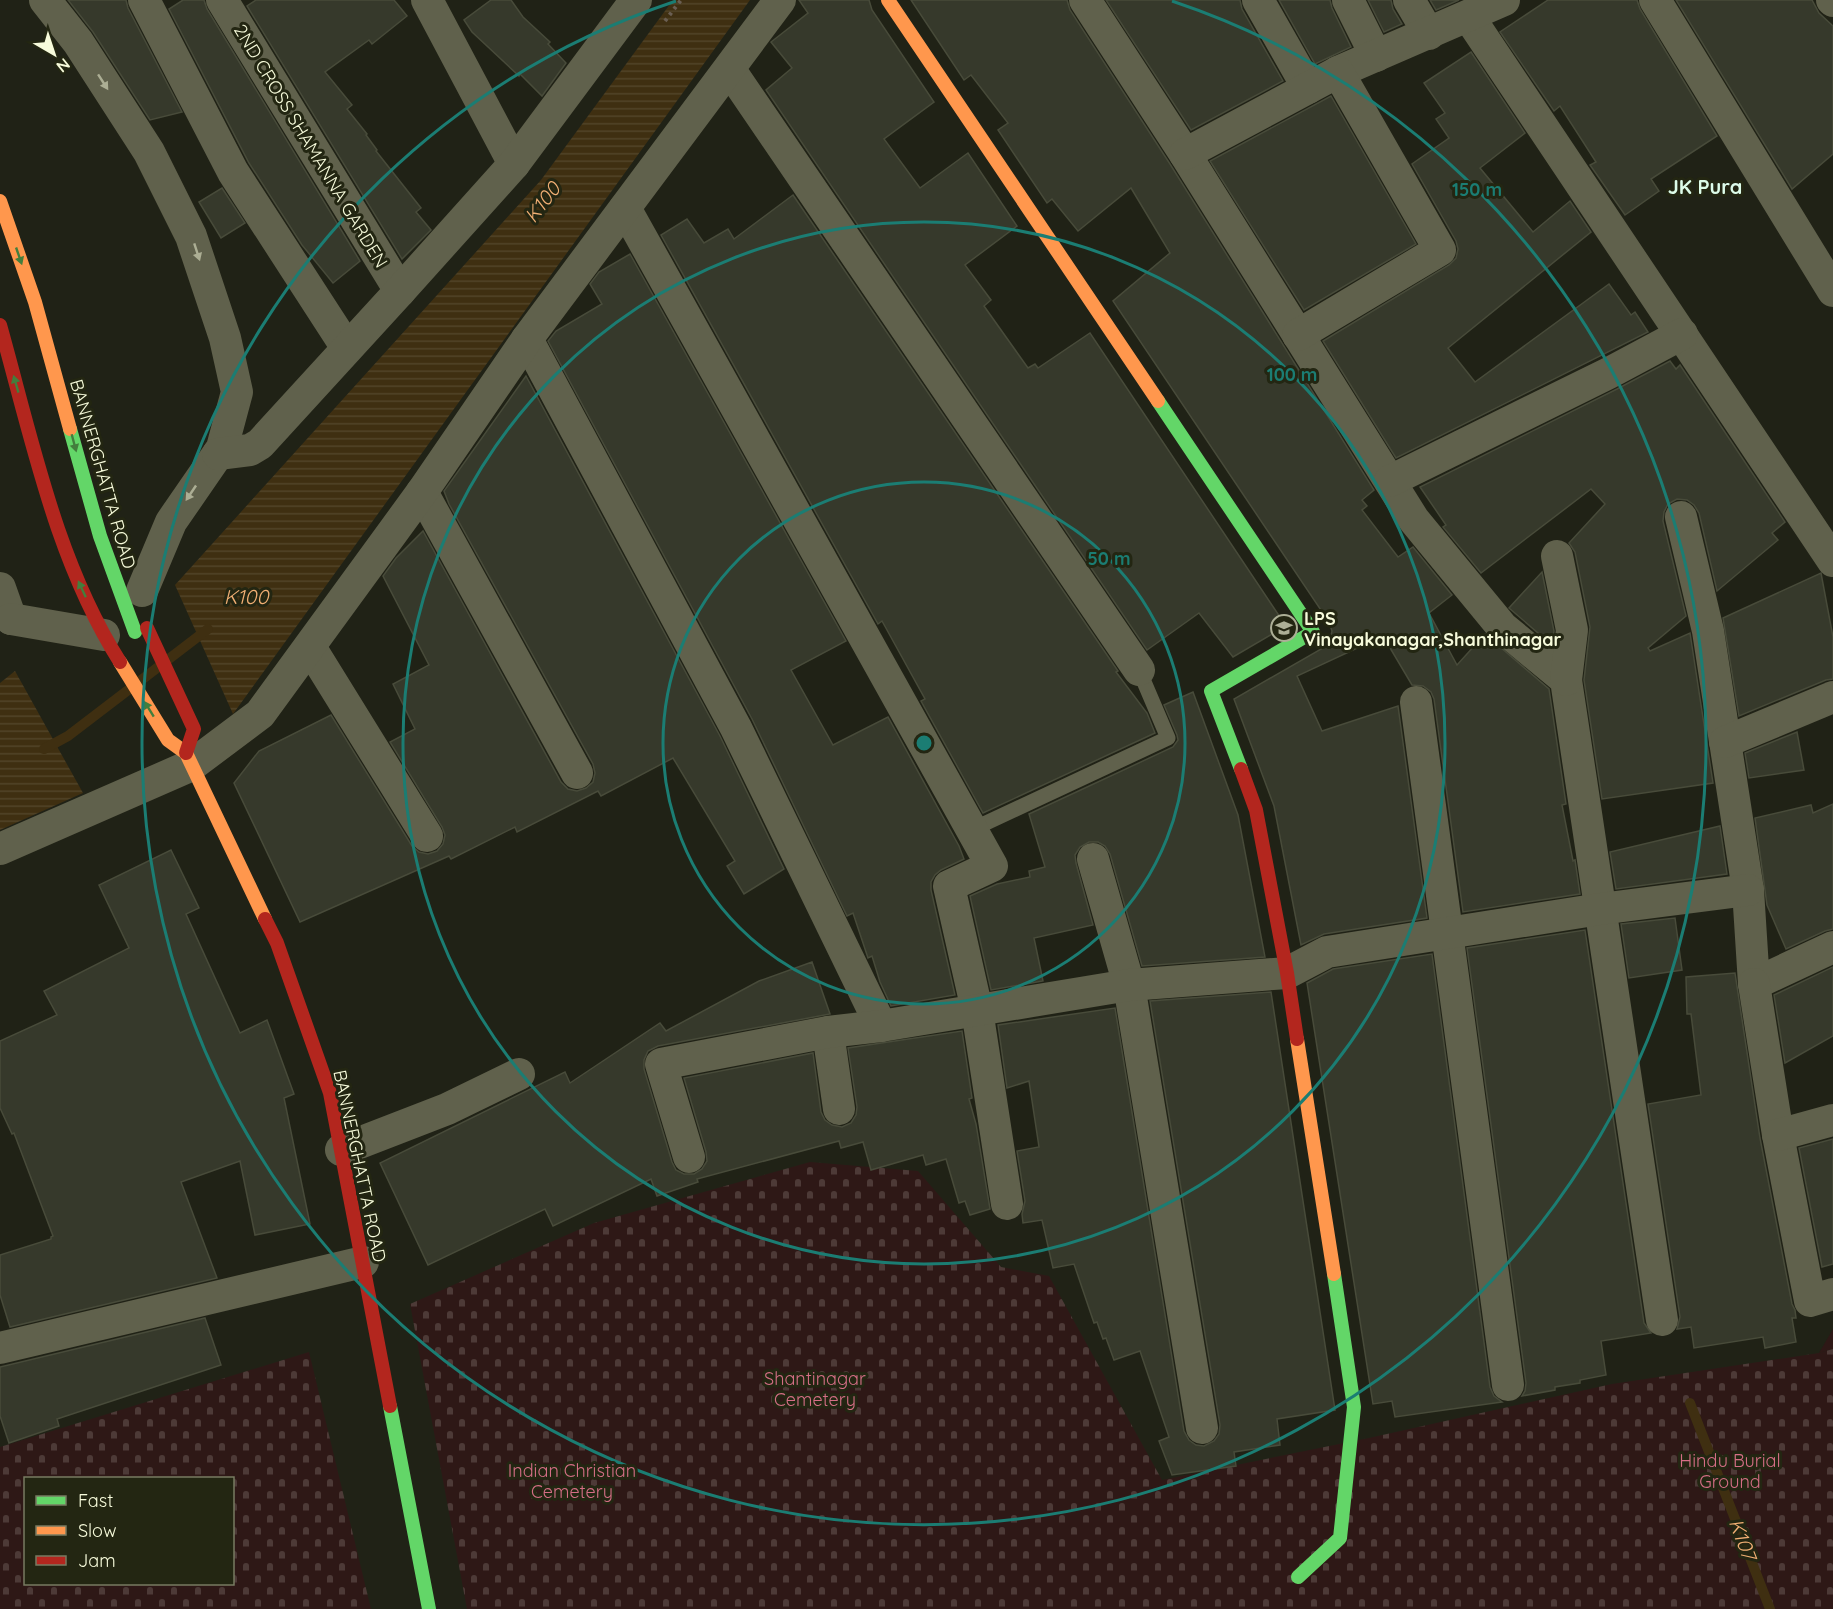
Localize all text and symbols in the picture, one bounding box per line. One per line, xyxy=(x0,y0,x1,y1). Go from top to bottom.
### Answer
street label: 2ND CROSS SHAMANNA GARDEN xyxy=(229,20,393,272)
north arrow xyxy=(24,24,84,84)
text: N xyxy=(53,54,74,77)
one-way arrow xyxy=(98,74,109,90)
district label: JK Pura xyxy=(1668,174,1742,199)
water label: K100 xyxy=(518,175,567,227)
text: 150 m xyxy=(1452,178,1502,201)
one-way arrow xyxy=(192,243,202,261)
one-way arrow xyxy=(15,247,25,265)
text: 100 m xyxy=(1267,363,1317,386)
one-way arrow xyxy=(11,375,21,393)
street label: BANNERGHATTA ROAD xyxy=(65,377,141,571)
one-way arrow xyxy=(70,434,79,452)
one-way arrow xyxy=(186,485,197,501)
text: 50 m xyxy=(1087,547,1131,570)
one-way arrow xyxy=(77,581,86,598)
water label: K100 xyxy=(224,584,270,609)
place label: LPS Vinayakanagar,Shanthinagar xyxy=(1304,607,1562,651)
school or university icon: LPS Vinayakanagar,Shanthinagar xyxy=(1269,613,1299,643)
one-way arrow xyxy=(143,701,154,717)
centre of rings xyxy=(914,733,934,753)
street label: BANNERGHATTA ROAD xyxy=(328,1068,392,1264)
park label: Shantinagar Cemetery xyxy=(764,1367,866,1411)
park label: Hindu Burial Ground xyxy=(1679,1449,1781,1493)
park label: Indian Christian Cemetery xyxy=(508,1459,636,1503)
legend xyxy=(24,1477,234,1585)
text: Fast xyxy=(78,1489,113,1512)
water label: K107 xyxy=(1724,1515,1764,1567)
text: Slow xyxy=(78,1519,116,1542)
text: Jam xyxy=(78,1549,116,1572)

